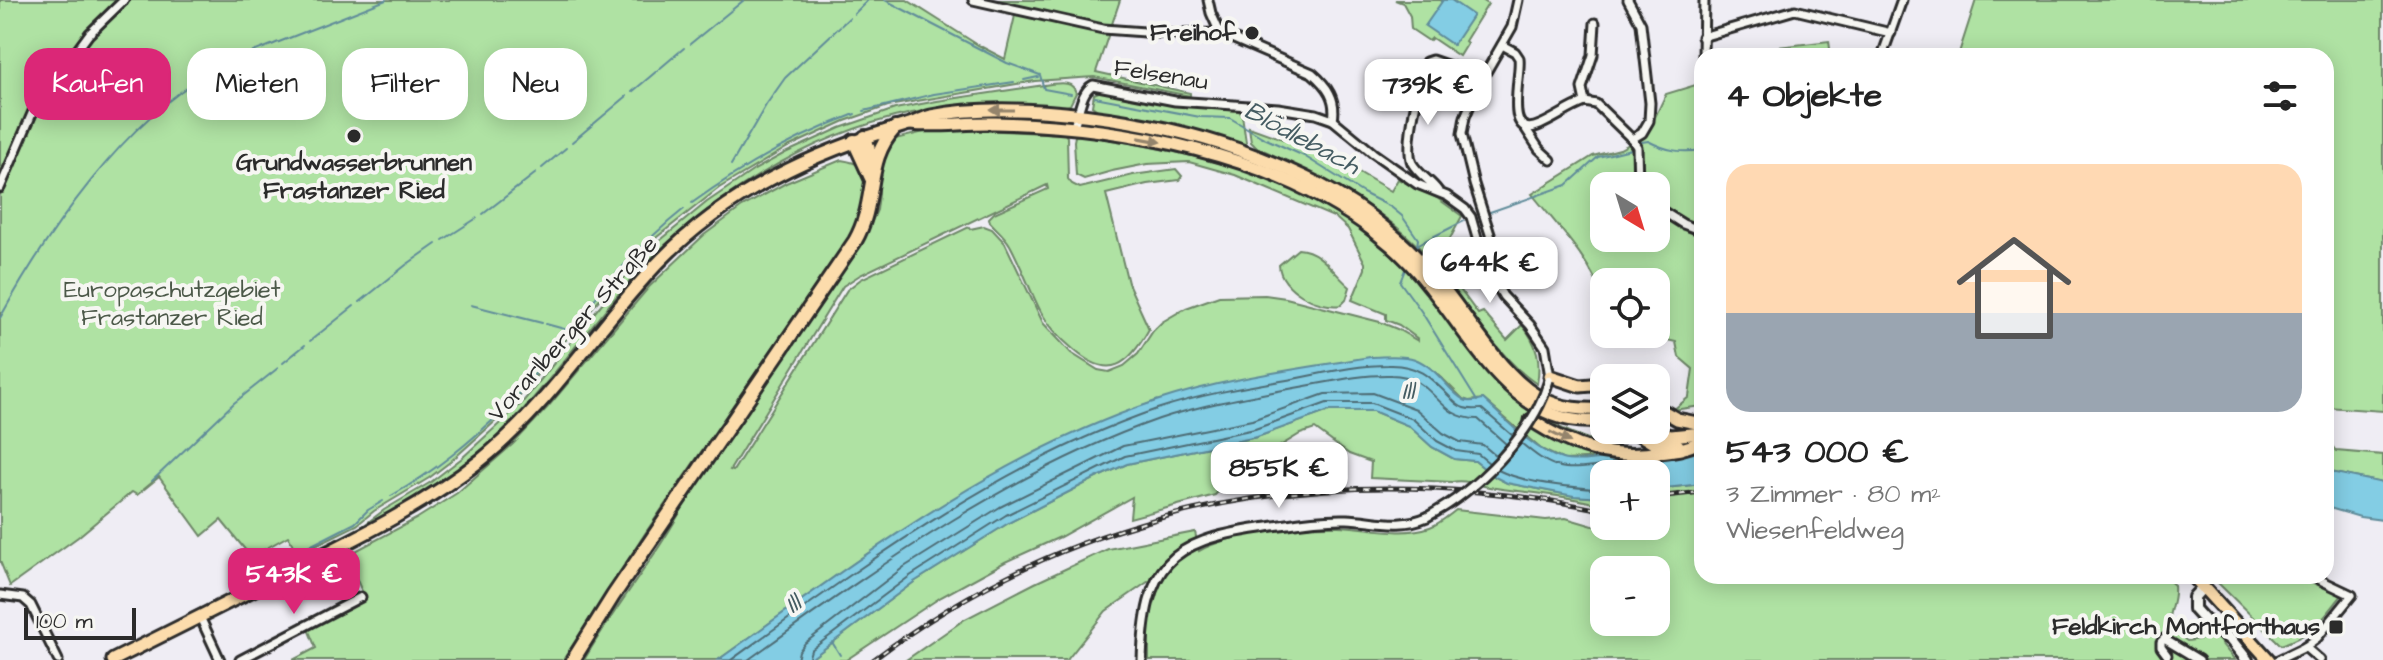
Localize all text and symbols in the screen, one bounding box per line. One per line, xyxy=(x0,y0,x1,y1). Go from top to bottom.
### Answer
place label: Freihof xyxy=(1150,16,1237,50)
marker: Freihof xyxy=(1243,24,1261,42)
chip: Kaufen xyxy=(24,48,171,120)
chip: Mieten xyxy=(187,48,326,120)
chip: Filter xyxy=(342,48,468,120)
chip: Neu xyxy=(484,48,587,120)
street label: Felsenau xyxy=(1112,51,1210,99)
pin: 739K € xyxy=(1363,59,1493,127)
text: 739K € xyxy=(1383,67,1473,103)
text: 4 Objekte xyxy=(1726,72,1882,120)
icon: filters xyxy=(2258,74,2302,118)
water label: Blödlebach xyxy=(1238,93,1367,184)
one-way arrow xyxy=(989,104,1014,117)
marker: Grundwasserbrunnen Frastanzer Ried xyxy=(345,127,363,145)
one-way arrow xyxy=(1138,135,1163,147)
place label: Grundwasserbrunnen Frastanzer Ried xyxy=(236,146,472,208)
north arrow xyxy=(1590,172,1670,252)
map controls xyxy=(1590,172,1670,636)
icon: home xyxy=(1942,216,2086,360)
street label: Vorarlberger Straße xyxy=(480,229,667,430)
pin: 644K € xyxy=(1425,237,1555,305)
text: 644K € xyxy=(1441,245,1539,281)
button: locate xyxy=(1590,268,1670,348)
park label: Europaschutzgebiet Frastanzer Ried xyxy=(64,273,281,335)
button: layers xyxy=(1590,364,1670,444)
water label: Ill xyxy=(1402,373,1417,409)
text: 543 000 € xyxy=(1726,428,1909,476)
one-way arrow xyxy=(1549,430,1572,443)
pin: 855K € xyxy=(1214,442,1344,510)
text: 855K € xyxy=(1229,450,1329,486)
button: + xyxy=(1590,460,1670,540)
text: 3 Zimmer · 80 m² xyxy=(1726,476,1941,512)
text: Wiesenfeldweg xyxy=(1726,512,1904,548)
pin: 543K € xyxy=(229,548,359,616)
text: 543K € xyxy=(246,556,342,592)
button: − xyxy=(1590,556,1670,636)
water label: Ill xyxy=(778,584,811,622)
scale bar xyxy=(24,604,136,640)
text: 100 m xyxy=(36,606,93,637)
place label: Feldkirch Montforthaus xyxy=(2052,610,2320,644)
marker: Feldkirch Montforthaus xyxy=(2327,618,2345,636)

